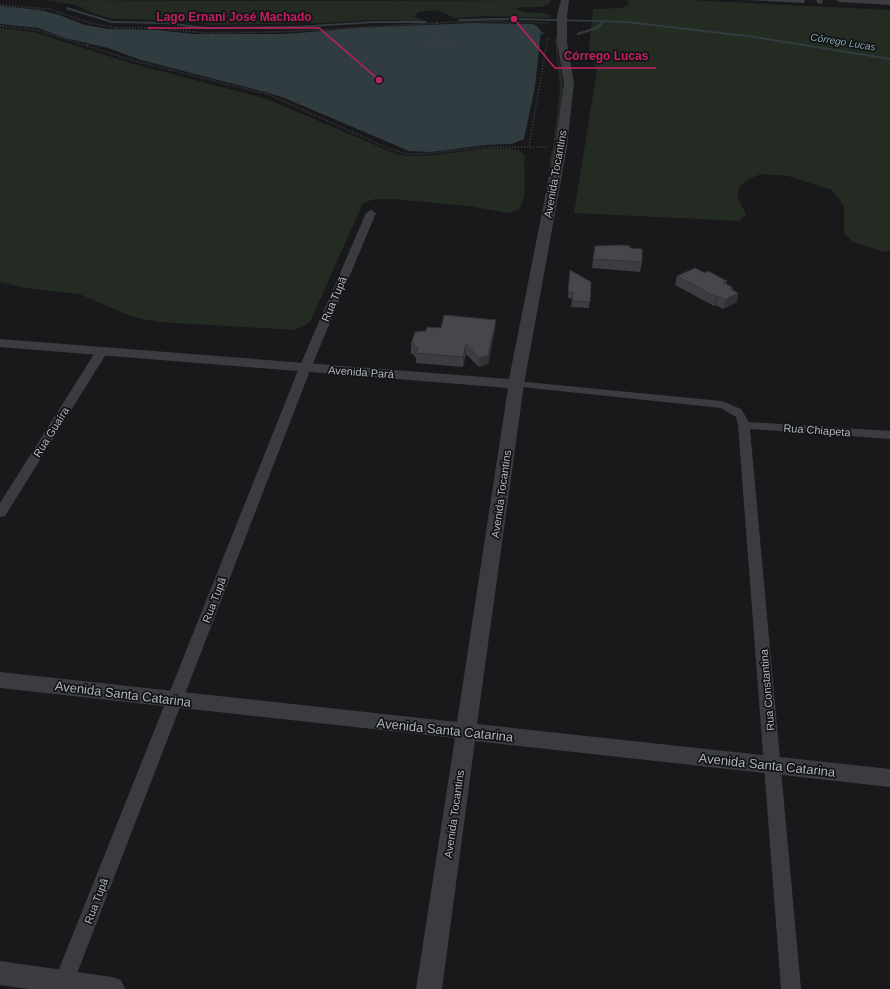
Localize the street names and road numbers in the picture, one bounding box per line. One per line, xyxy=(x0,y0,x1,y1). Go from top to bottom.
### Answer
street label: Avenida Tocantins xyxy=(541,129,569,219)
street label: Rua Tupã xyxy=(319,274,349,323)
street label: Avenida Pará xyxy=(328,364,395,380)
street label: Rua Guaíra xyxy=(31,404,72,459)
street label: Rua Chiapeta xyxy=(783,422,852,438)
street label: Avenida Tocantins xyxy=(489,449,513,539)
street label: Rua Tupã xyxy=(200,575,228,624)
street label: Rua Constantina xyxy=(757,648,777,731)
street label: Avenida Santa Catarina xyxy=(54,678,193,710)
street label: Avenida Santa Catarina xyxy=(376,715,515,745)
street label: Avenida Santa Catarina xyxy=(698,750,837,780)
street label: Avenida Tocantins xyxy=(442,769,466,859)
street label: Rua Tupã xyxy=(82,876,110,925)

